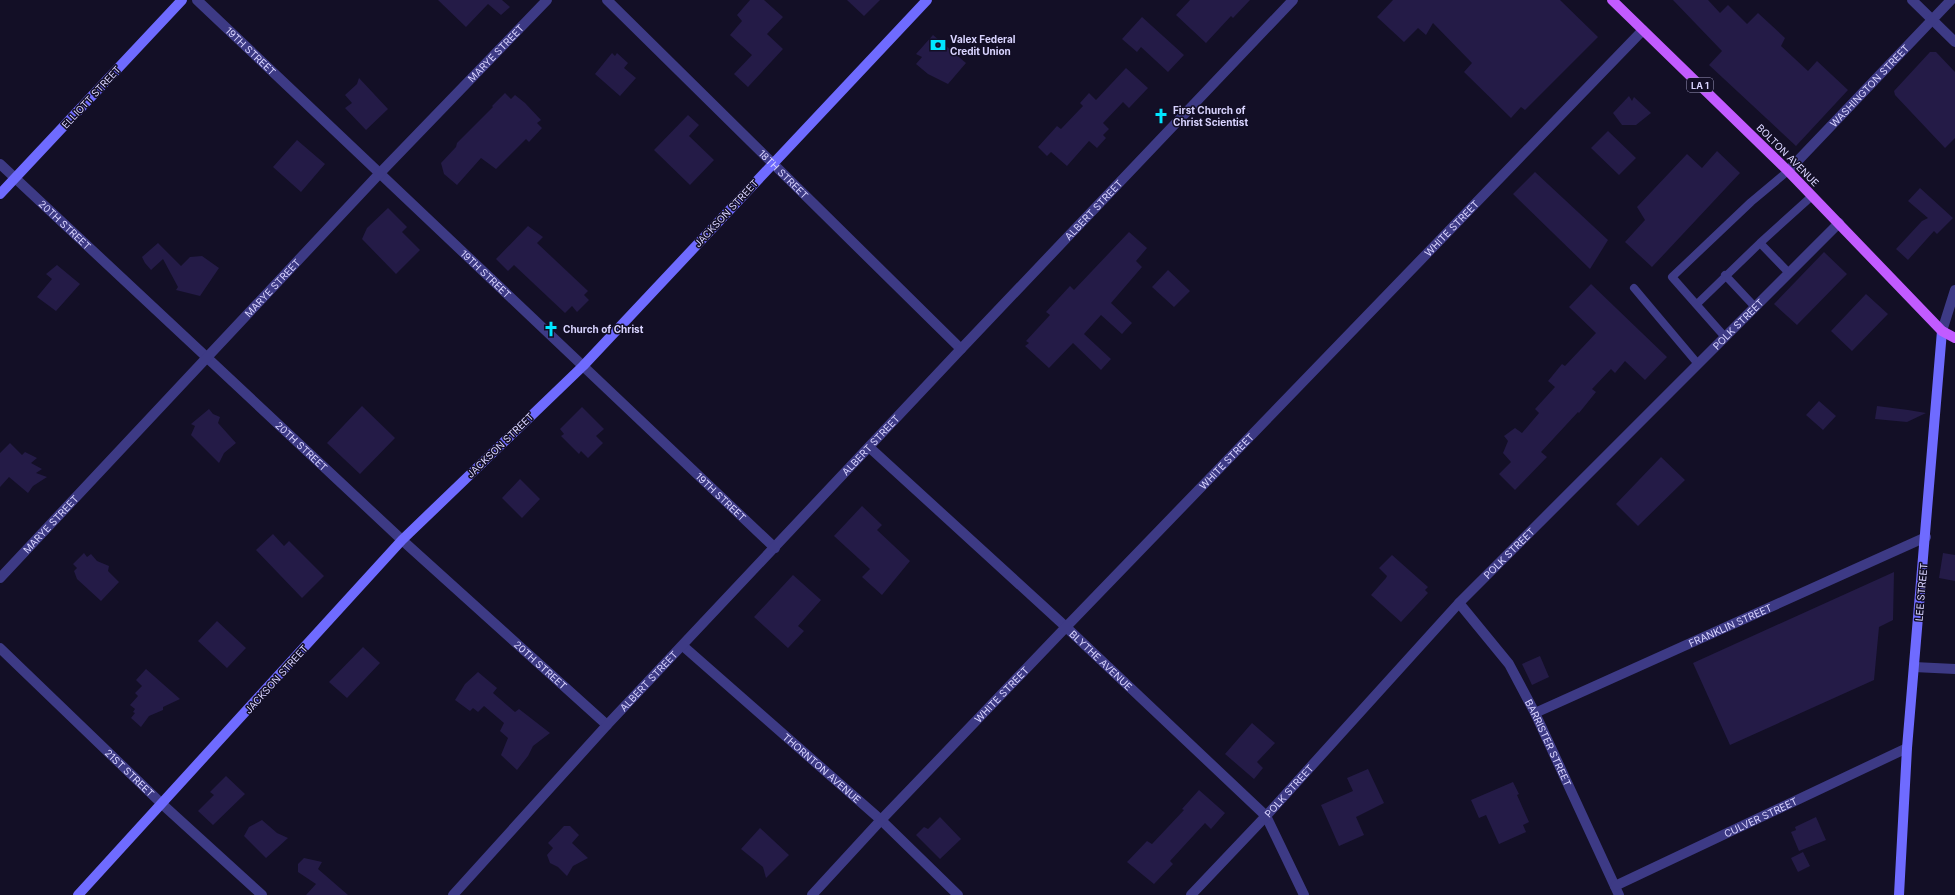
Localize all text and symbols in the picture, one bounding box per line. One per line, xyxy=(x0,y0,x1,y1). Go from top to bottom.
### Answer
street label: MARYE STREET xyxy=(465,22,526,84)
street label: 19TH STREET xyxy=(223,24,278,78)
place label: Valex Federal Credit Union xyxy=(950,33,1016,57)
bank icon: Valex Federal Credit Union xyxy=(929,36,947,54)
street label: WASHINGTON STREET xyxy=(1827,42,1912,129)
street label: ELLIOTT STREET xyxy=(59,63,123,131)
road number: LA 1 xyxy=(1687,78,1713,92)
place label: First Church of Christ Scientist xyxy=(1173,104,1248,128)
church icon: First Church of Christ Scientist xyxy=(1152,107,1170,125)
street label: BOLTON AVENUE xyxy=(1754,121,1822,189)
street label: 18TH STREET xyxy=(756,147,811,201)
street label: JACKSON STREET xyxy=(692,177,760,249)
street label: ALBERT STREET xyxy=(1062,177,1125,242)
street label: 20TH STREET xyxy=(36,198,94,252)
street label: WHITE STREET xyxy=(1422,198,1481,259)
street label: 19TH STREET xyxy=(458,247,513,300)
street label: MARYE STREET xyxy=(242,256,303,319)
street label: POLK STREET xyxy=(1710,296,1766,352)
church icon: Church of Christ xyxy=(542,320,560,338)
place label: Church of Christ xyxy=(563,323,644,335)
street label: JACKSON STREET xyxy=(464,410,536,480)
street label: ALBERT STREET xyxy=(839,412,902,478)
street label: 20TH STREET xyxy=(273,419,330,473)
street label: WHITE STREET xyxy=(1197,431,1256,492)
street label: 19TH STREET xyxy=(693,470,749,523)
street label: MARYE STREET xyxy=(20,492,81,556)
street label: POLK STREET xyxy=(1481,525,1537,581)
street label: LEE STREET xyxy=(1912,562,1930,622)
street label: FRANKLIN STREET xyxy=(1687,601,1774,649)
street label: BLYTHE AVENUE xyxy=(1067,628,1135,693)
street label: 20TH STREET xyxy=(512,638,569,692)
street label: JACKSON STREET xyxy=(242,642,310,716)
street label: ALBERT STREET xyxy=(617,648,680,714)
street label: WHITE STREET xyxy=(972,664,1031,725)
street label: BARRISTER STREET xyxy=(1523,697,1574,788)
street label: THORNTON AVENUE xyxy=(780,731,863,806)
street label: 21ST STREET xyxy=(103,746,157,799)
street label: POLK STREET xyxy=(1262,762,1316,820)
street label: CULVER STREET xyxy=(1722,795,1799,840)

